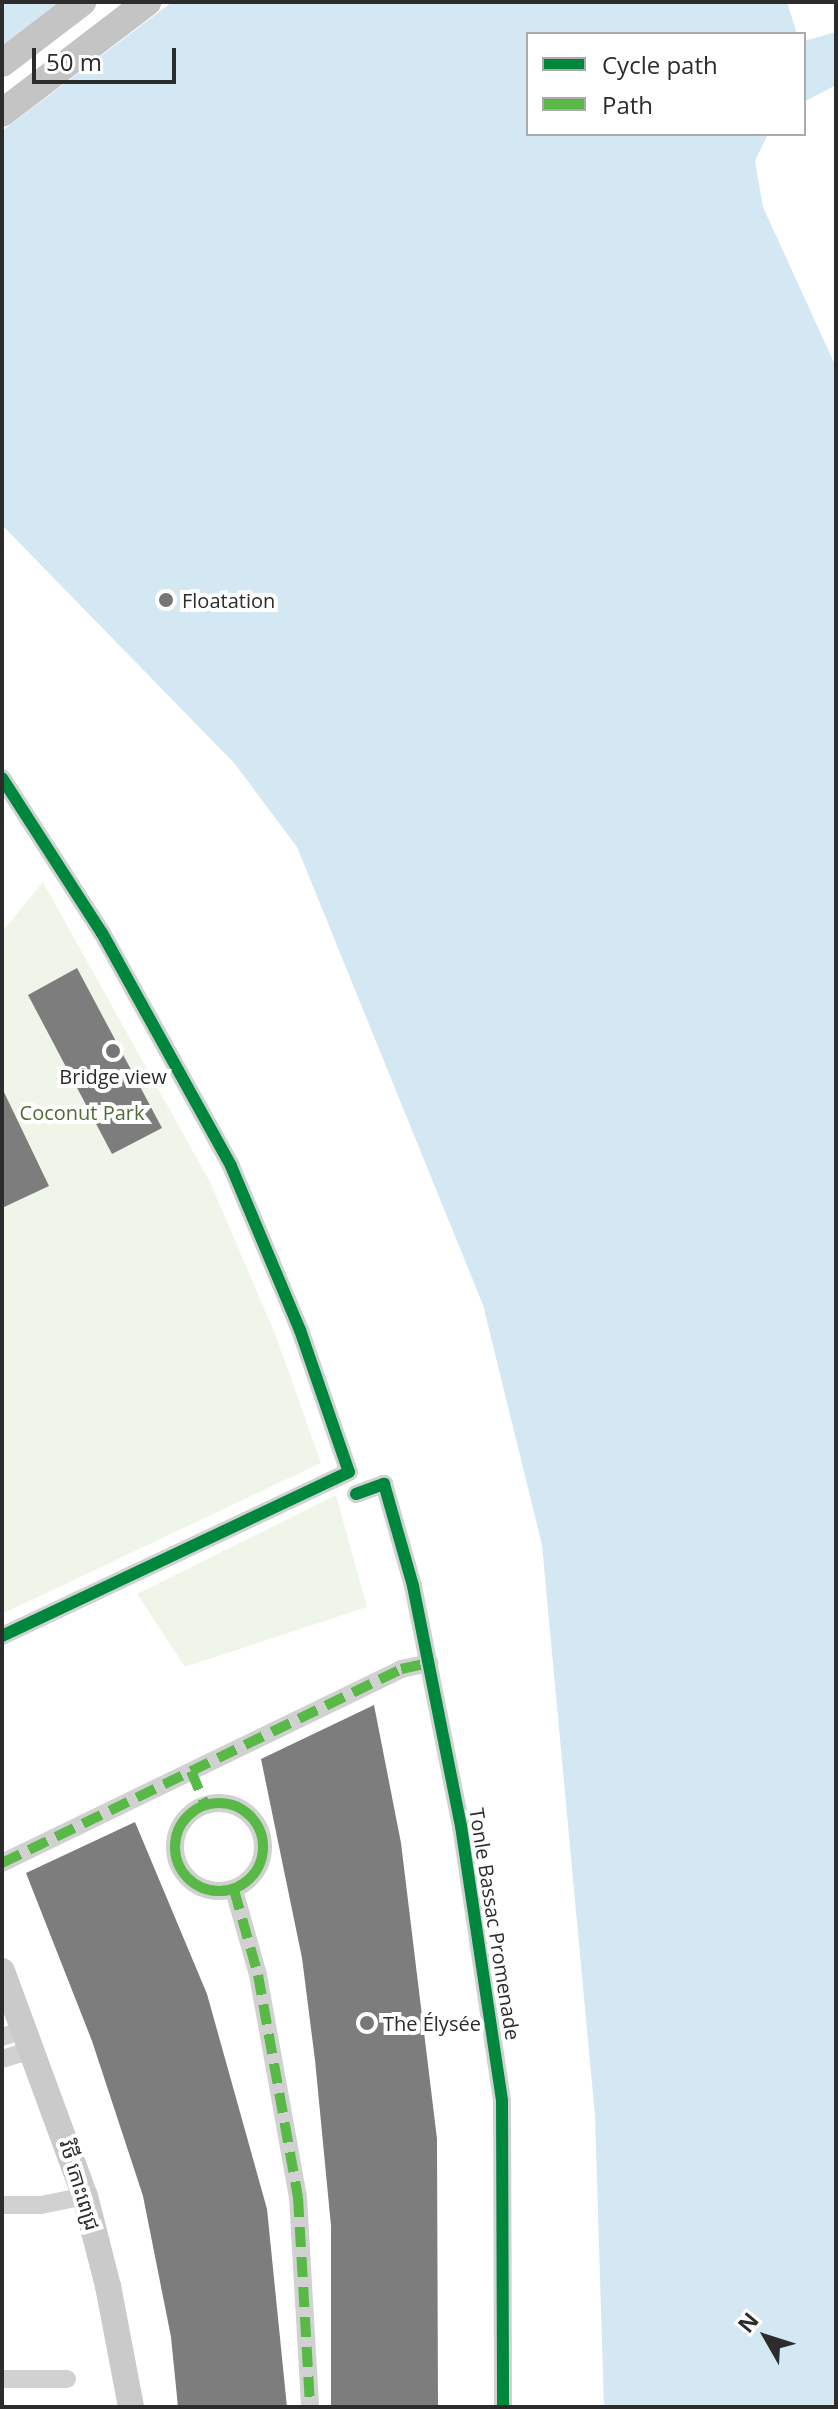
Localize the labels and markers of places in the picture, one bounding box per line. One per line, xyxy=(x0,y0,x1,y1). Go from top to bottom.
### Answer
place label: Floatation xyxy=(182,588,275,612)
marker: Floatation xyxy=(157,591,175,609)
marker: Bridge view xyxy=(104,1042,122,1060)
place label: Bridge view xyxy=(59,1064,167,1088)
place label: The Élysée xyxy=(383,2011,481,2035)
marker: The Élysée xyxy=(358,2014,376,2032)

